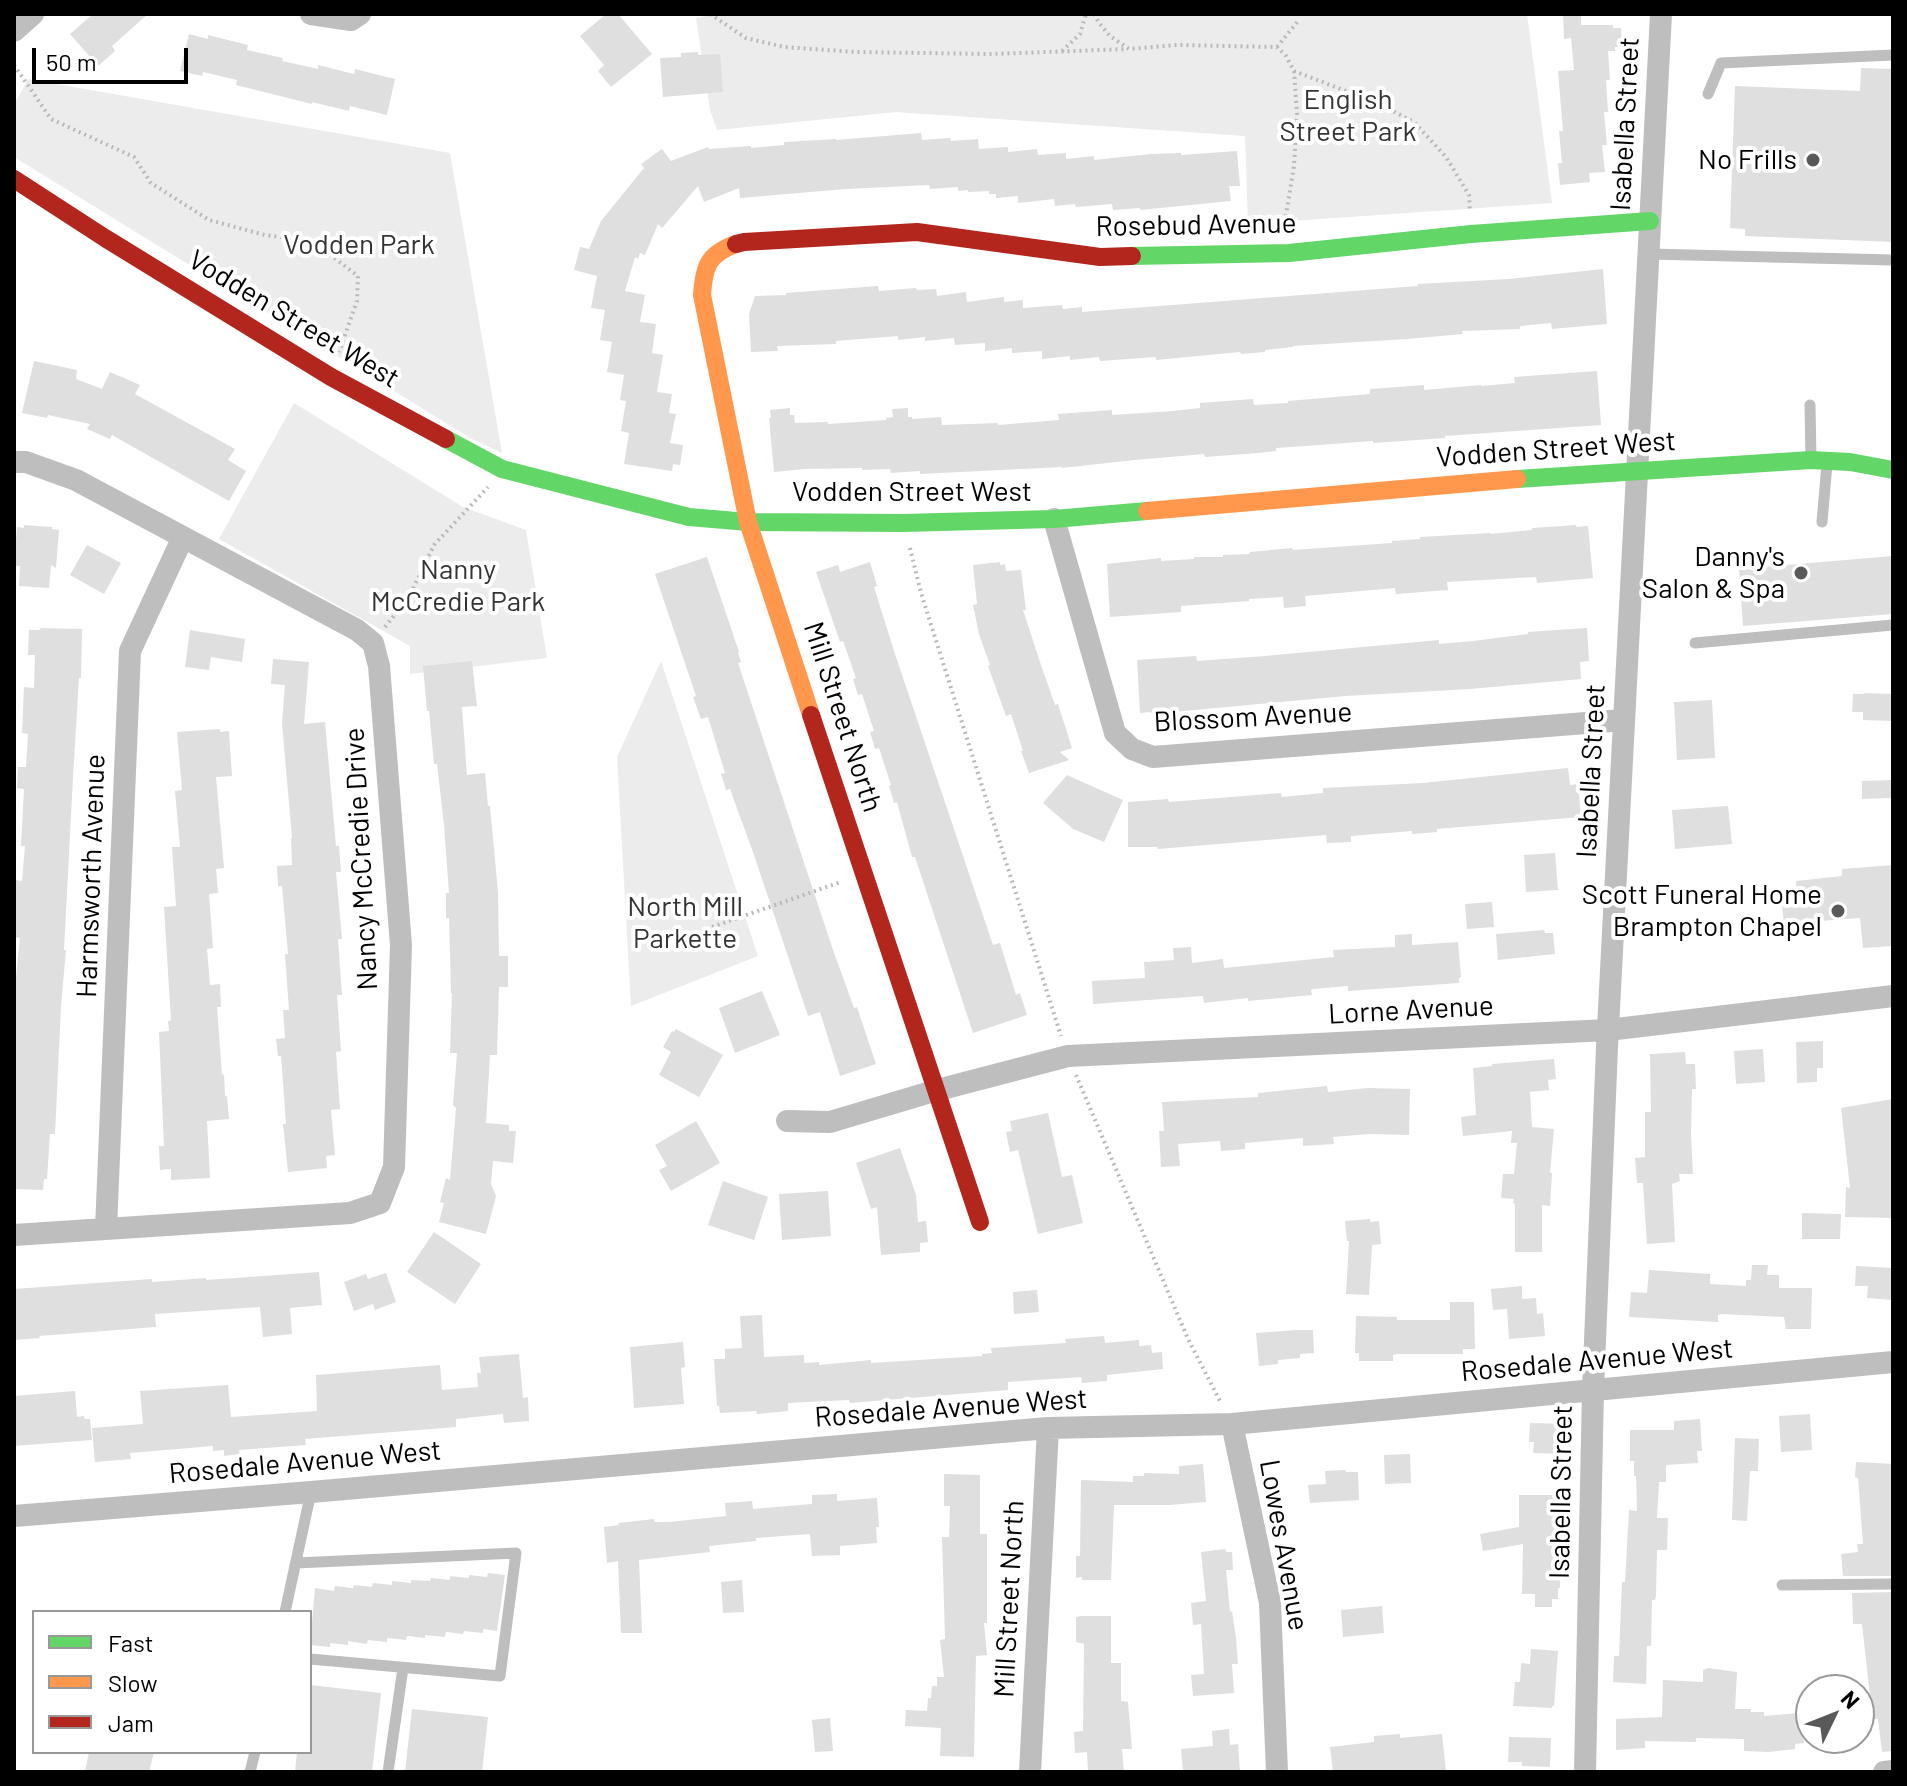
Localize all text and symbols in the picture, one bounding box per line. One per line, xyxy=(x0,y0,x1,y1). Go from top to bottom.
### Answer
scale bar xyxy=(36,32,192,82)
street label: Isabella Street xyxy=(1604,36,1646,212)
text: 50 m xyxy=(46,47,97,76)
park label: English Street Park xyxy=(1279,83,1417,149)
place label: No Frills xyxy=(1698,143,1797,177)
marker: No Frills xyxy=(1804,151,1822,169)
street label: Rosebud Avenue xyxy=(1095,206,1297,244)
park label: Vodden Park xyxy=(283,228,435,262)
street label: Vodden Street West xyxy=(182,243,406,395)
street label: Vodden Street West xyxy=(1435,424,1677,474)
street label: Vodden Street West xyxy=(792,475,1032,509)
place label: Danny's Salon & Spa xyxy=(1642,540,1785,606)
park label: Nanny McCredie Park xyxy=(371,553,545,619)
marker: Danny's Salon & Spa xyxy=(1792,564,1810,582)
street label: Mill Street North xyxy=(796,618,890,816)
street label: Isabella Street xyxy=(1570,683,1612,859)
street label: Blossom Avenue xyxy=(1153,695,1353,739)
street label: Nancy McCredie Drive xyxy=(337,727,385,991)
street label: Harmsworth Avenue xyxy=(70,753,112,999)
place label: Scott Funeral Home Brampton Chapel xyxy=(1582,878,1822,944)
park label: North Mill Parkette xyxy=(627,890,743,956)
marker: Scott Funeral Home Brampton Chapel xyxy=(1829,902,1847,920)
street label: Lorne Avenue xyxy=(1327,989,1495,1031)
street label: Rosedale Avenue West xyxy=(1459,1331,1735,1389)
street label: Rosedale Avenue West xyxy=(813,1382,1089,1434)
street label: Isabella Street xyxy=(1543,1405,1579,1579)
street label: Rosedale Avenue West xyxy=(167,1433,443,1491)
street label: Lowes Avenue xyxy=(1252,1457,1316,1633)
street label: Mill Street North xyxy=(987,1499,1031,1699)
legend xyxy=(32,1610,312,1754)
text: Fast xyxy=(108,1628,153,1657)
text: Slow xyxy=(108,1668,157,1697)
north arrow xyxy=(1795,1674,1875,1754)
text: N xyxy=(1837,1685,1866,1713)
text: Jam xyxy=(108,1708,154,1737)

